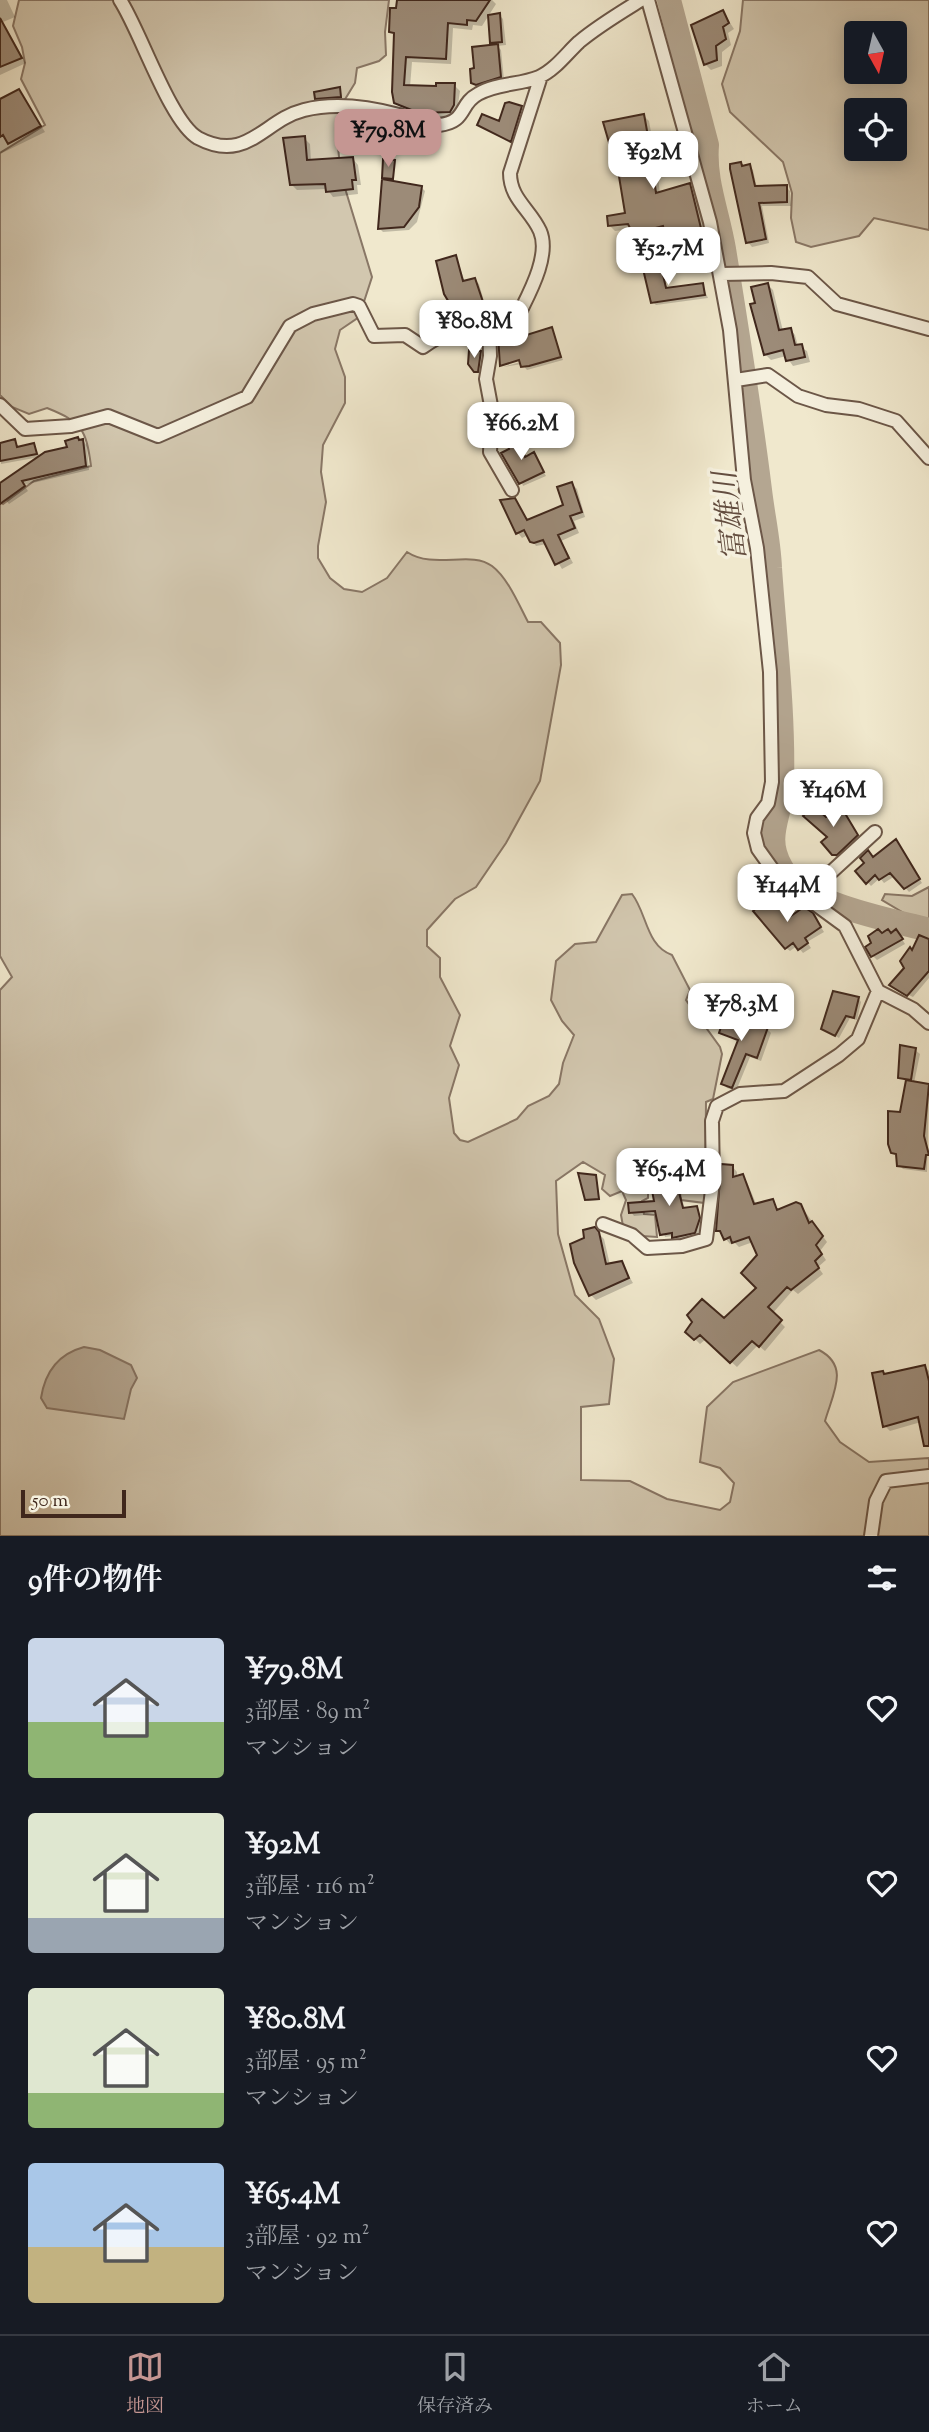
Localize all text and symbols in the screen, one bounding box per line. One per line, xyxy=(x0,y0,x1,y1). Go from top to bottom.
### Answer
north arrow xyxy=(844,21,906,84)
map controls xyxy=(844,21,907,161)
button: locate xyxy=(844,98,907,161)
pin: ¥79.8M xyxy=(331,110,445,169)
text: ¥79.8M xyxy=(350,115,426,148)
pin: ¥92M xyxy=(612,132,694,191)
text: ¥92M xyxy=(624,137,682,170)
pin: ¥52.7M xyxy=(611,228,725,287)
text: ¥52.7M xyxy=(632,233,704,266)
pin: ¥80.8M xyxy=(417,300,531,360)
text: ¥80.8M xyxy=(435,306,513,339)
pin: ¥66.2M xyxy=(464,402,578,462)
text: ¥66.2M xyxy=(483,408,559,441)
water label: 富雄川 xyxy=(705,466,759,563)
pin: ¥146M xyxy=(784,770,882,829)
text: ¥146M xyxy=(800,775,866,808)
pin: ¥144M xyxy=(738,864,836,924)
text: ¥144M xyxy=(754,870,820,903)
pin: ¥78.3M xyxy=(684,984,798,1043)
text: ¥78.3M xyxy=(704,989,778,1022)
pin: ¥65.4M xyxy=(612,1148,726,1208)
text: ¥65.4M xyxy=(632,1154,706,1187)
scale bar xyxy=(21,1487,126,1519)
text: 50 m xyxy=(32,1488,68,1515)
icon: filters xyxy=(863,1559,901,1597)
text: 9件の物件 xyxy=(28,1560,163,1603)
text: ¥79.8M xyxy=(245,1649,343,1692)
icon: home xyxy=(84,1666,168,1750)
icon: heart xyxy=(863,1689,901,1727)
text: 3部屋 · 89 m² xyxy=(245,1696,370,1729)
text: マンション xyxy=(245,1733,359,1766)
text: ¥92M xyxy=(245,1824,320,1867)
icon: home xyxy=(84,1841,168,1925)
icon: heart xyxy=(863,1864,901,1902)
text: 3部屋 · 116 m² xyxy=(245,1871,375,1904)
text: マンション xyxy=(245,1908,359,1941)
text: ¥80.8M xyxy=(245,1999,346,2042)
icon: home xyxy=(84,2016,168,2100)
icon: heart xyxy=(863,2039,901,2077)
text: 3部屋 · 95 m² xyxy=(245,2046,367,2079)
text: マンション xyxy=(245,2083,359,2116)
text: ¥65.4M xyxy=(245,2174,340,2217)
icon: home xyxy=(84,2191,168,2275)
icon: heart xyxy=(863,2214,901,2252)
text: 3部屋 · 92 m² xyxy=(245,2221,370,2254)
text: マンション xyxy=(245,2258,359,2291)
tab: 地図 xyxy=(126,2348,164,2421)
tab: 保存済み xyxy=(417,2348,493,2421)
tab: ホーム xyxy=(746,2348,803,2421)

